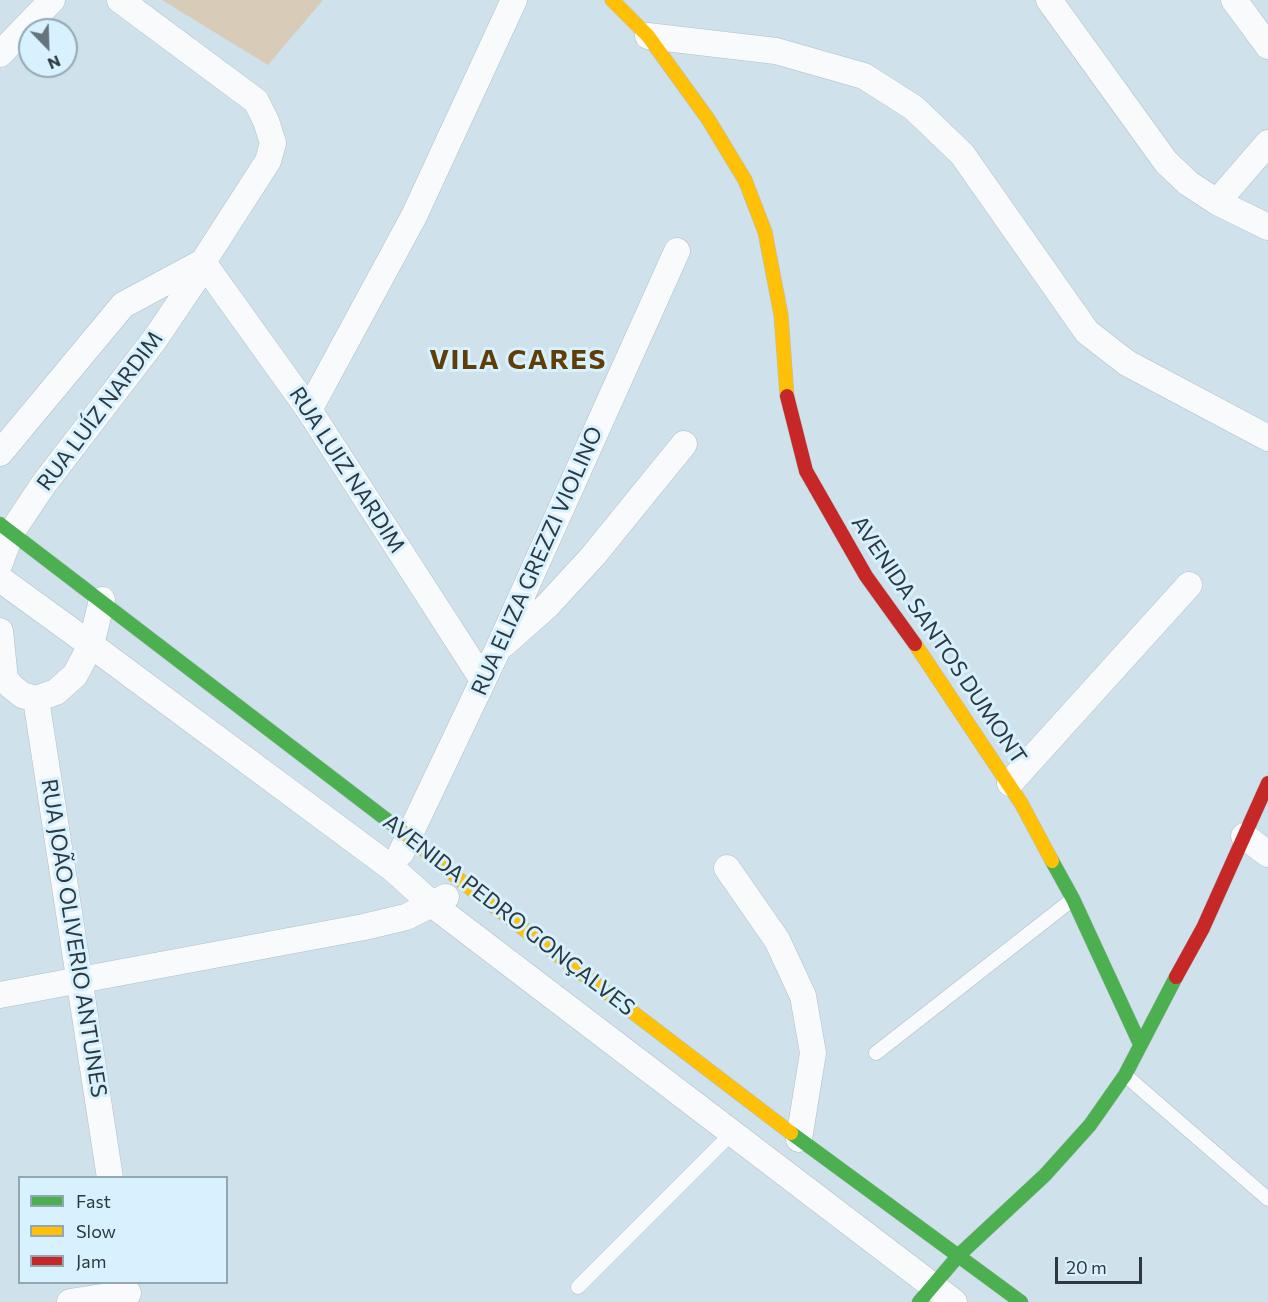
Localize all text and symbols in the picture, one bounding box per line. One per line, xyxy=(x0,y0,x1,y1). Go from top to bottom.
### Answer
north arrow xyxy=(18,18,78,78)
text: N xyxy=(45,52,64,74)
street label: RUA LUÍZ NARDIM xyxy=(32,326,168,496)
district label: VILA CARES xyxy=(429,343,607,377)
street label: RUA LUIZ NARDIM xyxy=(283,382,411,558)
street label: RUA ELIZA GREZZI VIOLINO xyxy=(466,423,608,699)
street label: AVENIDA SANTOS DUMONT xyxy=(846,511,1032,769)
street label: RUA JOÃO OLIVERIO ANTUNES xyxy=(36,777,112,1099)
street label: AVENIDA PEDRO GONÇALVES xyxy=(378,809,640,1021)
legend xyxy=(18,1176,228,1284)
text: Fast xyxy=(76,1190,111,1212)
text: Slow xyxy=(76,1220,116,1242)
scale bar xyxy=(1058,1245,1145,1283)
text: Jam xyxy=(76,1250,106,1272)
text: 20 m xyxy=(1066,1256,1107,1278)

